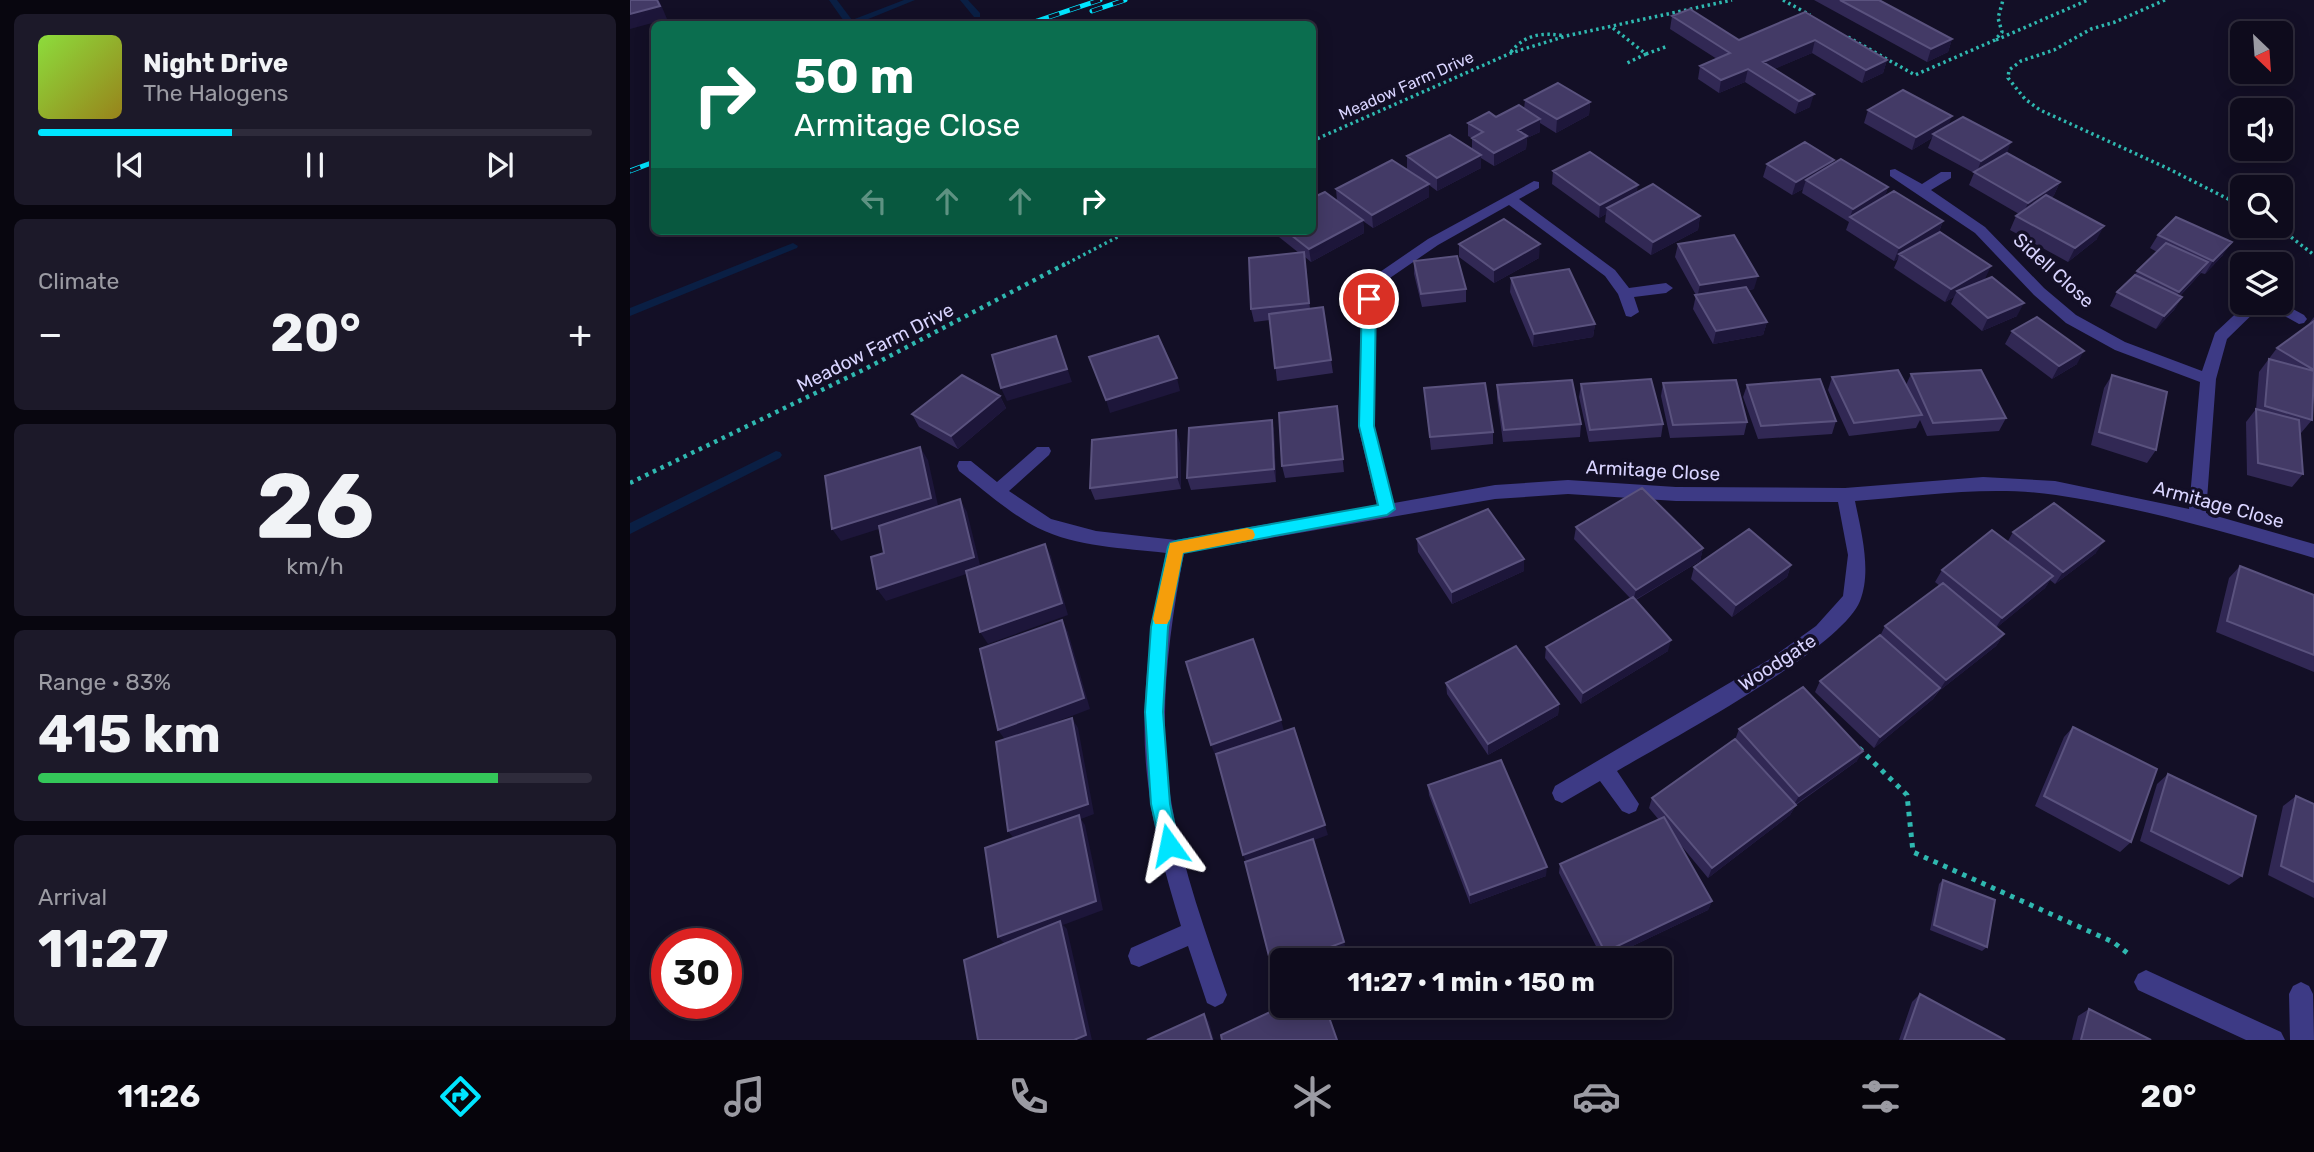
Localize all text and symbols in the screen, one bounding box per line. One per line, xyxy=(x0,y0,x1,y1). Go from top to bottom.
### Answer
north arrow xyxy=(2230,21,2292,84)
map controls xyxy=(2230,21,2293,315)
text: 50 m xyxy=(794,47,914,105)
street label: Meadow Farm Drive xyxy=(1336,47,1477,124)
text: Night Drive xyxy=(143,48,288,79)
icon: right xyxy=(679,49,770,140)
text: The Halogens xyxy=(143,79,289,107)
button: sound xyxy=(2230,98,2293,161)
text: Armitage Close xyxy=(794,106,1021,144)
icon: previous xyxy=(111,146,149,184)
icon: pause xyxy=(296,146,334,184)
icon: next xyxy=(481,146,519,184)
button: search xyxy=(2230,175,2293,238)
icon: left xyxy=(855,182,893,220)
icon: ahead xyxy=(928,182,966,220)
icon: ahead xyxy=(1001,182,1039,220)
icon: right xyxy=(1074,182,1112,220)
street label: Sidell Close xyxy=(2009,228,2099,313)
button: layers xyxy=(2230,252,2293,315)
text: Climate xyxy=(38,267,119,295)
pin xyxy=(1339,269,1399,329)
icon: arrive xyxy=(1350,280,1388,318)
street label: Meadow Farm Drive xyxy=(793,298,958,397)
text: 20° xyxy=(270,302,361,364)
text: − xyxy=(38,311,63,357)
text: + xyxy=(568,311,592,357)
text: 26 xyxy=(256,452,374,560)
street label: Armitage Close xyxy=(1585,455,1721,486)
street label: Armitage Close xyxy=(2151,476,2287,533)
text: km/h xyxy=(286,552,344,580)
street label: Woodgate xyxy=(1734,629,1820,696)
text: Range · 83% xyxy=(38,668,171,696)
text: 415 km xyxy=(38,703,221,765)
position arrow xyxy=(1132,808,1206,882)
text: Arrival xyxy=(38,883,107,911)
text: 11:27 xyxy=(38,918,168,980)
speed limit sign: 30 xyxy=(651,928,742,1019)
text: 11:27 · 1 min · 150 m xyxy=(1347,967,1595,998)
icon: directions xyxy=(436,1072,485,1121)
icon: music xyxy=(720,1072,769,1121)
icon: phone xyxy=(1004,1072,1053,1121)
icon: climate xyxy=(1288,1072,1337,1121)
icon: car xyxy=(1572,1072,1621,1121)
icon: filters xyxy=(1856,1072,1905,1121)
text: 11:26 xyxy=(118,1077,200,1115)
text: 20° xyxy=(2141,1077,2196,1115)

